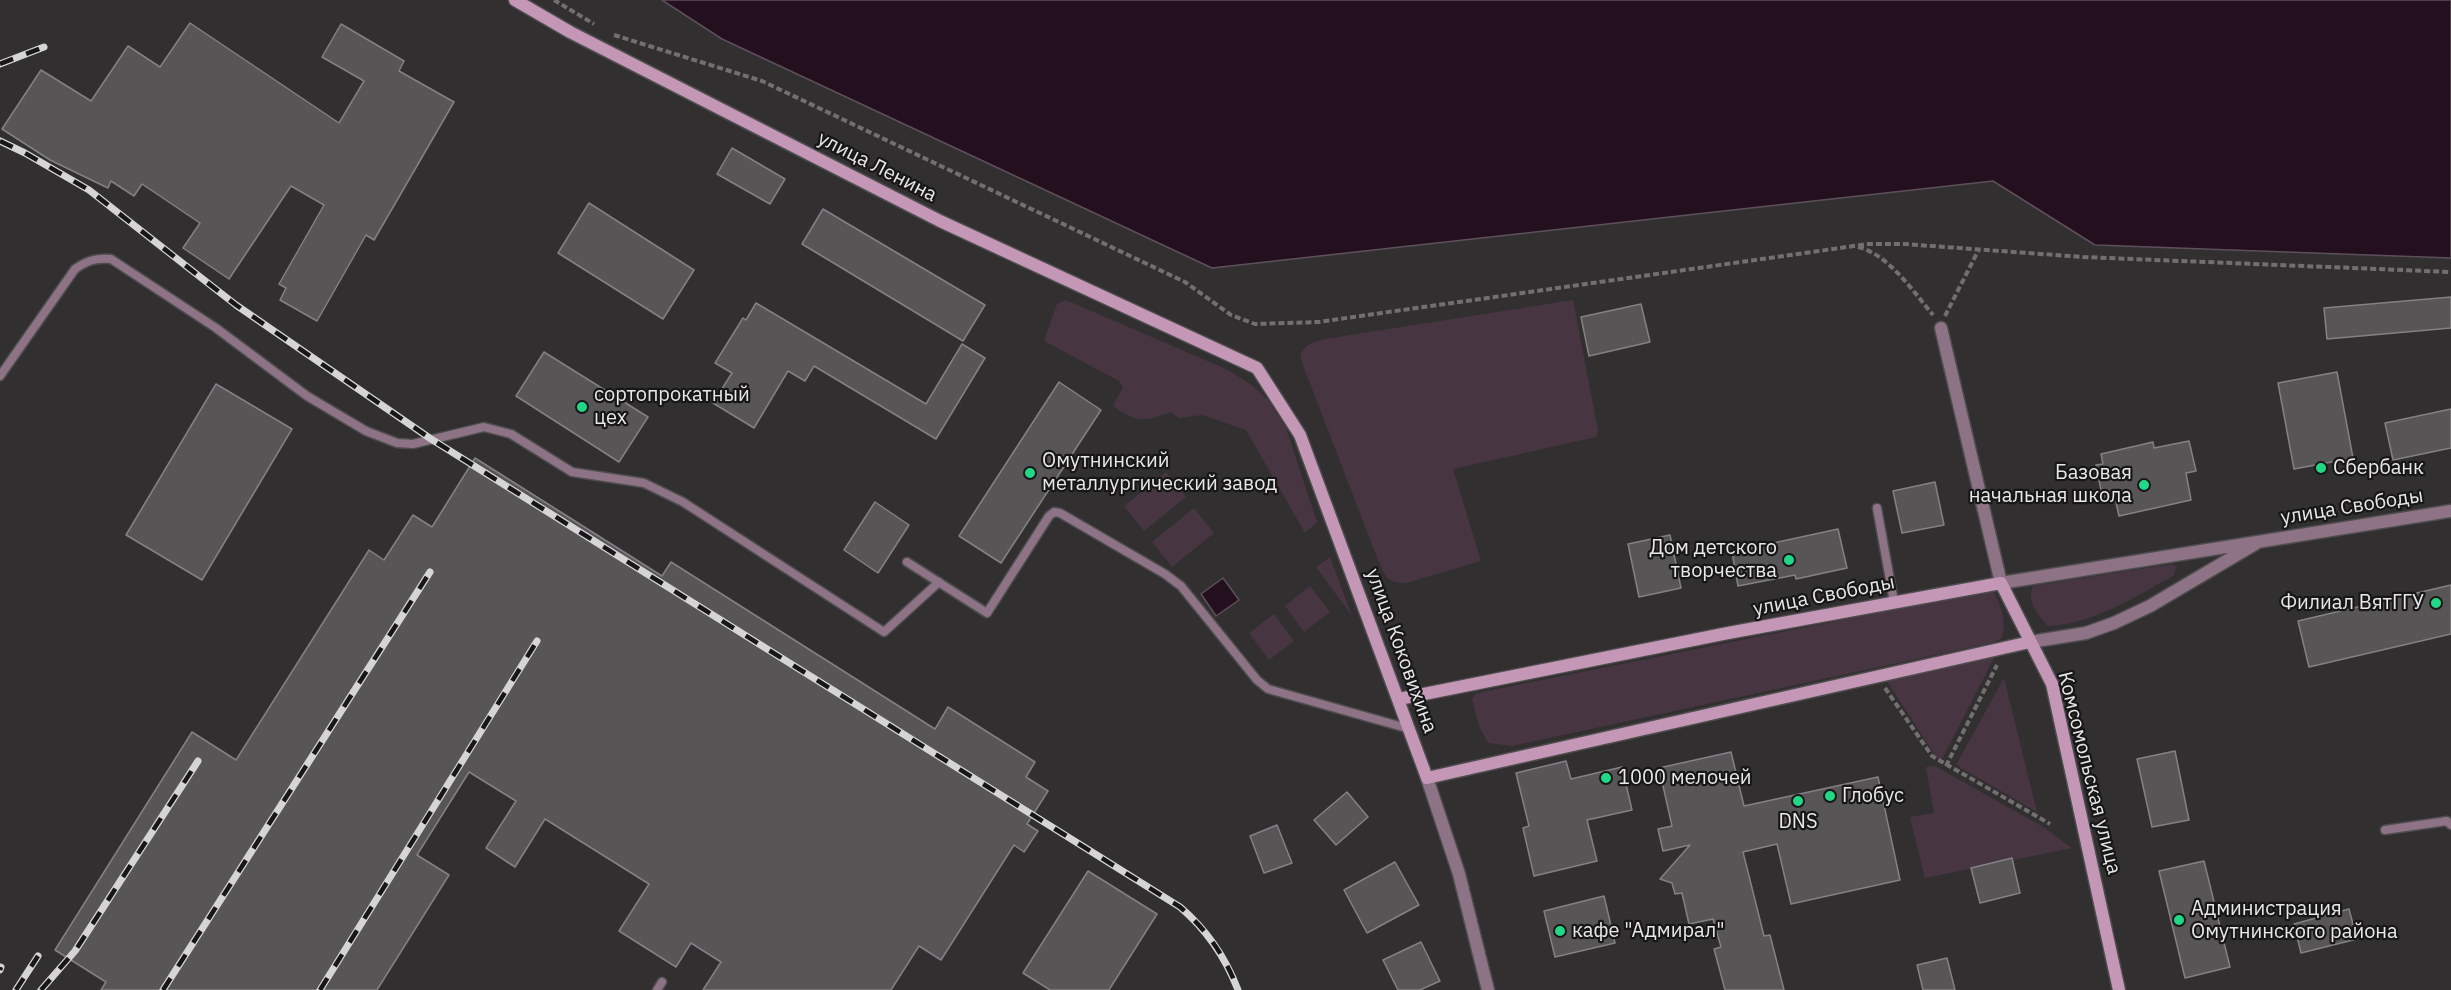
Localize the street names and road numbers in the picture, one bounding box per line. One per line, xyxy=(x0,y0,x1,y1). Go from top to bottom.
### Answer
street label: улица Ленина xyxy=(813,127,941,207)
street label: улица Свободы xyxy=(2279,484,2425,530)
street label: улица Коковихина xyxy=(1360,566,1442,736)
street label: улица Свободы xyxy=(1751,570,1897,622)
street label: Комсомольская улица xyxy=(2052,669,2126,877)

